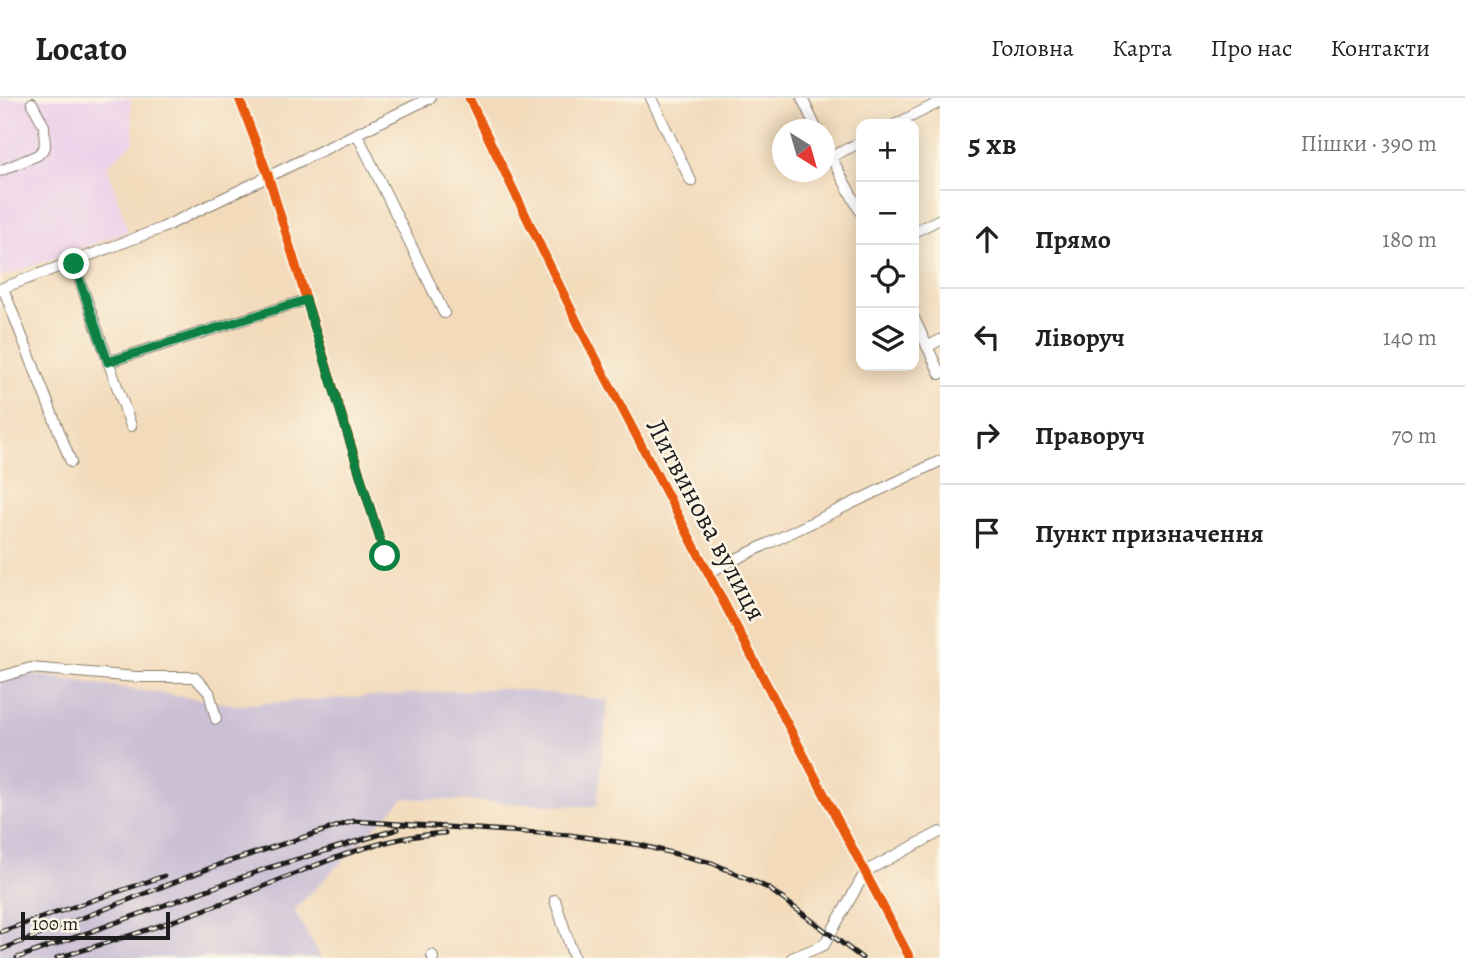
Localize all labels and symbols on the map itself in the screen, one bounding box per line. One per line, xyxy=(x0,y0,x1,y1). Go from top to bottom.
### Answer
north arrow xyxy=(772,119,835,182)
route end xyxy=(58,248,89,279)
street label: Литвинова вулиця xyxy=(637,412,776,627)
route start xyxy=(369,540,400,571)
scale bar xyxy=(21,909,170,941)

